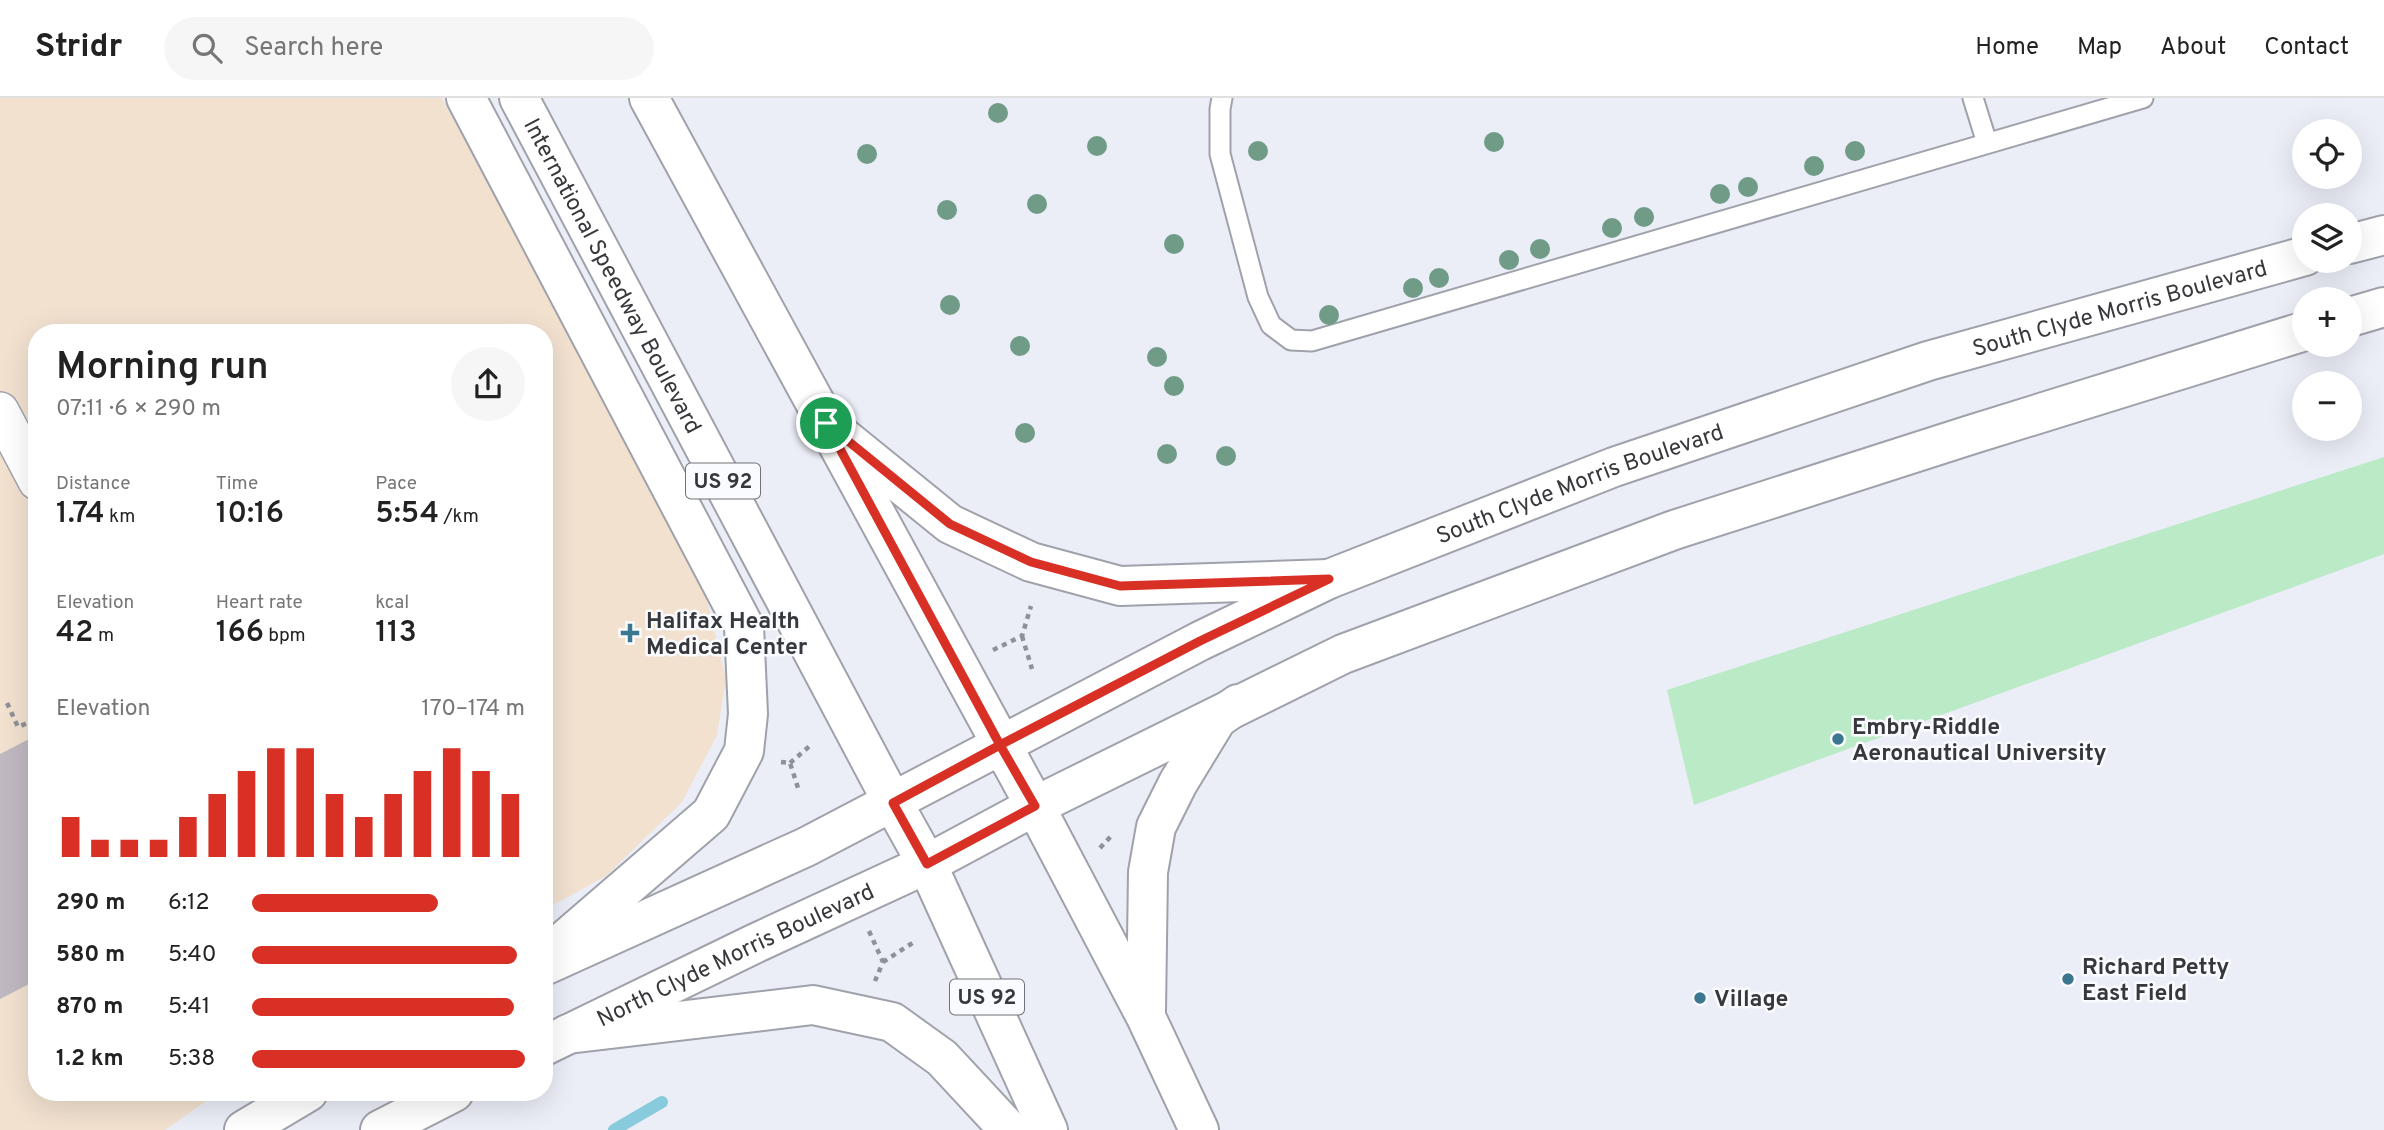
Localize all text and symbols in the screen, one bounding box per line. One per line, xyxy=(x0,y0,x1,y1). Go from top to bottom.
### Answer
search box xyxy=(164,17,654,80)
text: Stridr xyxy=(35,27,122,69)
icon: search xyxy=(188,29,226,67)
text: Search here xyxy=(244,32,383,65)
text: Home xyxy=(1975,33,2039,63)
text: Map xyxy=(2077,33,2122,63)
text: About xyxy=(2160,33,2226,63)
text: Contact xyxy=(2264,33,2349,63)
street label: International Speedway Boulevard xyxy=(515,114,706,439)
map controls xyxy=(2292,119,2362,441)
button: locate xyxy=(2292,119,2362,189)
button: layers xyxy=(2292,203,2362,273)
street label: South Clyde Morris Boulevard xyxy=(1970,255,2271,365)
button: + xyxy=(2292,287,2362,357)
text: Morning run xyxy=(56,344,269,393)
button: share xyxy=(451,347,525,421)
button: − xyxy=(2292,371,2362,441)
pin xyxy=(796,393,856,453)
text: 07:11 · 6 × 290 m xyxy=(56,395,221,424)
icon: arrive xyxy=(807,404,845,442)
street label: South Clyde Morris Boulevard xyxy=(1433,419,1728,552)
road number: US 92 xyxy=(686,464,760,498)
text: Distance xyxy=(56,472,131,496)
text: Time xyxy=(216,472,258,496)
text: Pace xyxy=(375,472,417,496)
text: 1.74 xyxy=(56,496,105,533)
text: 10:16 xyxy=(216,496,284,533)
text: 5:54 xyxy=(375,496,439,533)
text: km xyxy=(105,505,135,529)
text: /km xyxy=(439,505,479,529)
text: Elevation xyxy=(56,591,134,615)
text: Heart rate xyxy=(216,591,303,615)
text: kcal xyxy=(375,591,409,615)
place label: Halifax Health Medical Center xyxy=(646,608,808,663)
text: 42 xyxy=(56,615,93,652)
text: 166 xyxy=(216,615,264,652)
text: 113 xyxy=(375,615,417,652)
marker: Halifax Health Medical Center xyxy=(620,623,640,643)
text: m xyxy=(93,624,114,648)
text: bpm xyxy=(264,624,306,648)
text: Elevation xyxy=(56,695,151,724)
text: 170–174 m xyxy=(421,695,525,724)
place label: Embry-Riddle Aeronautical University xyxy=(1852,714,2106,769)
marker: Embry-Riddle Aeronautical University xyxy=(1830,731,1846,747)
street label: North Clyde Morris Boulevard xyxy=(593,878,880,1035)
text: 290 m xyxy=(56,889,125,918)
text: 6:12 xyxy=(168,889,210,918)
text: 580 m xyxy=(56,941,125,970)
text: 5:40 xyxy=(168,941,217,970)
place label: Richard Petty East Field xyxy=(2082,954,2229,1009)
marker: Richard Petty East Field xyxy=(2060,971,2076,987)
road number: US 92 xyxy=(950,979,1024,1014)
place label: Village xyxy=(1714,986,1788,1015)
marker: Village xyxy=(1692,990,1708,1006)
text: 870 m xyxy=(56,993,123,1022)
text: 5:41 xyxy=(168,993,210,1022)
text: 1.2 km xyxy=(56,1045,124,1074)
text: 5:38 xyxy=(168,1045,215,1074)

